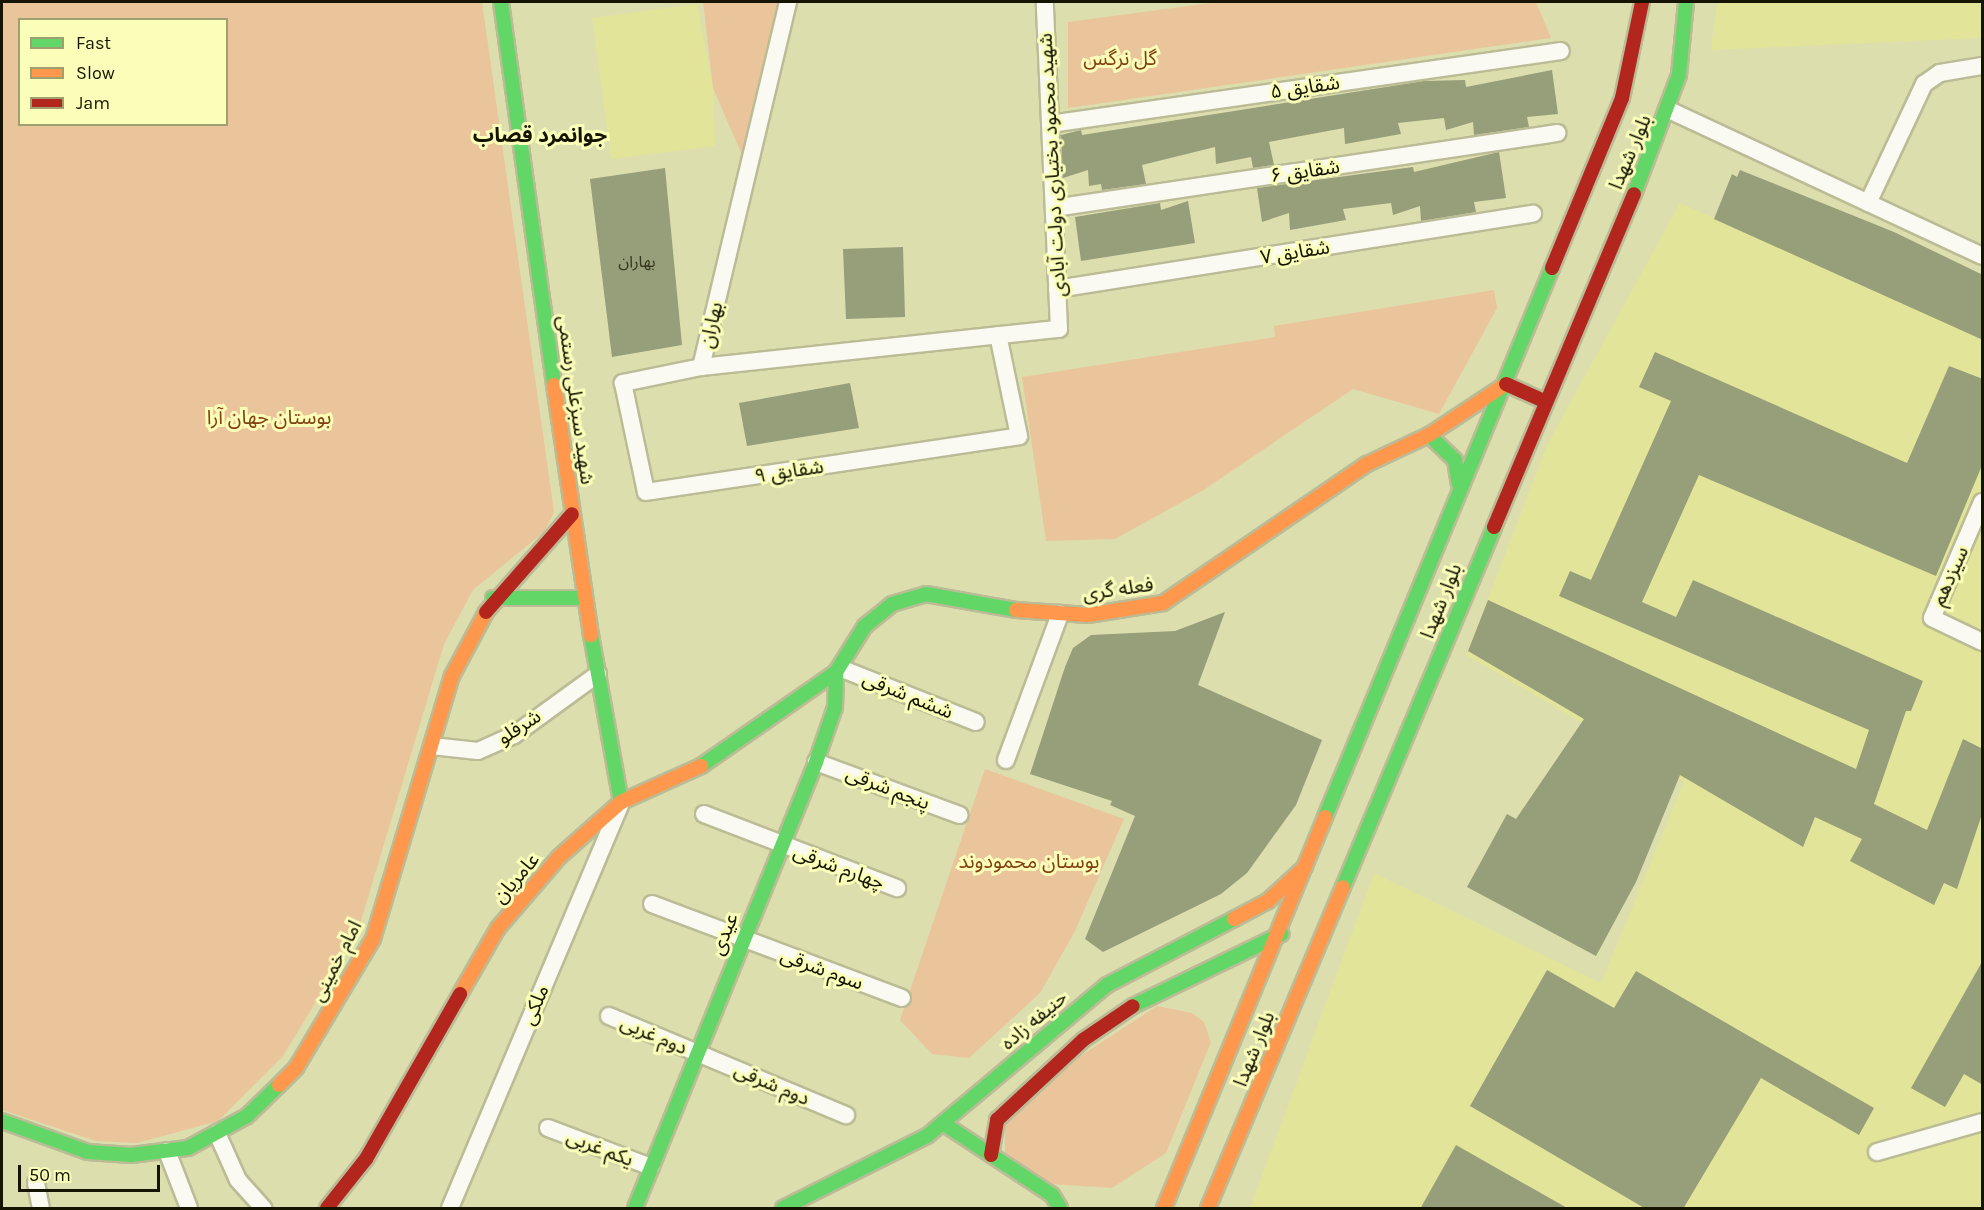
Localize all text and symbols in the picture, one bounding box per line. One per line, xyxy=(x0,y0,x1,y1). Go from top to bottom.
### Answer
legend xyxy=(18,18,228,126)
text: Fast xyxy=(76,32,111,54)
street label: شهید محمود بختیاری دولت آبادی xyxy=(1033,32,1071,298)
park label: گل نرگس xyxy=(1083,46,1157,70)
text: Slow xyxy=(76,62,115,84)
street label: شقایق ۵ xyxy=(1269,70,1341,104)
text: Jam xyxy=(76,92,110,114)
street label: بلوار شهدا xyxy=(1604,111,1656,193)
district label: جوانمرد قصاب xyxy=(473,122,607,148)
street label: شقایق ۶ xyxy=(1269,154,1341,188)
street label: شقایق ۷ xyxy=(1259,235,1331,269)
house number: بهاران xyxy=(618,252,656,272)
street label: بهاران xyxy=(694,300,728,350)
street label: شهید سبزعلی رستمی xyxy=(552,314,600,486)
park label: بوستان جهان آرا xyxy=(207,405,331,429)
street label: شقایق ۹ xyxy=(753,454,825,488)
street label: سیزدهم xyxy=(1926,542,1974,610)
street label: بلوار شهدا xyxy=(1415,560,1467,642)
street label: فعله گری xyxy=(1081,572,1155,606)
street label: ششم شرقی xyxy=(859,666,957,724)
street label: شرفلو xyxy=(493,704,545,750)
street label: پنجم شرقی xyxy=(843,761,933,815)
street label: چهارم شرقی xyxy=(790,839,888,895)
street label: عامریان xyxy=(488,848,544,908)
park label: بوستان محمودوند xyxy=(959,849,1099,873)
street label: عیدی xyxy=(705,909,743,959)
street label: امام خمینی xyxy=(305,916,367,1006)
street label: سوم شرقی xyxy=(777,943,867,995)
street label: ملکی xyxy=(516,981,554,1029)
street label: حنیفه زاده xyxy=(996,985,1072,1055)
street label: بلوار شهدا xyxy=(1228,1008,1280,1090)
street label: دوم غربی xyxy=(617,1010,691,1060)
street label: دوم شرقی xyxy=(731,1057,813,1111)
street label: یکم غربی xyxy=(563,1124,637,1172)
scale bar xyxy=(21,1153,164,1191)
text: 50 m xyxy=(29,1164,71,1186)

